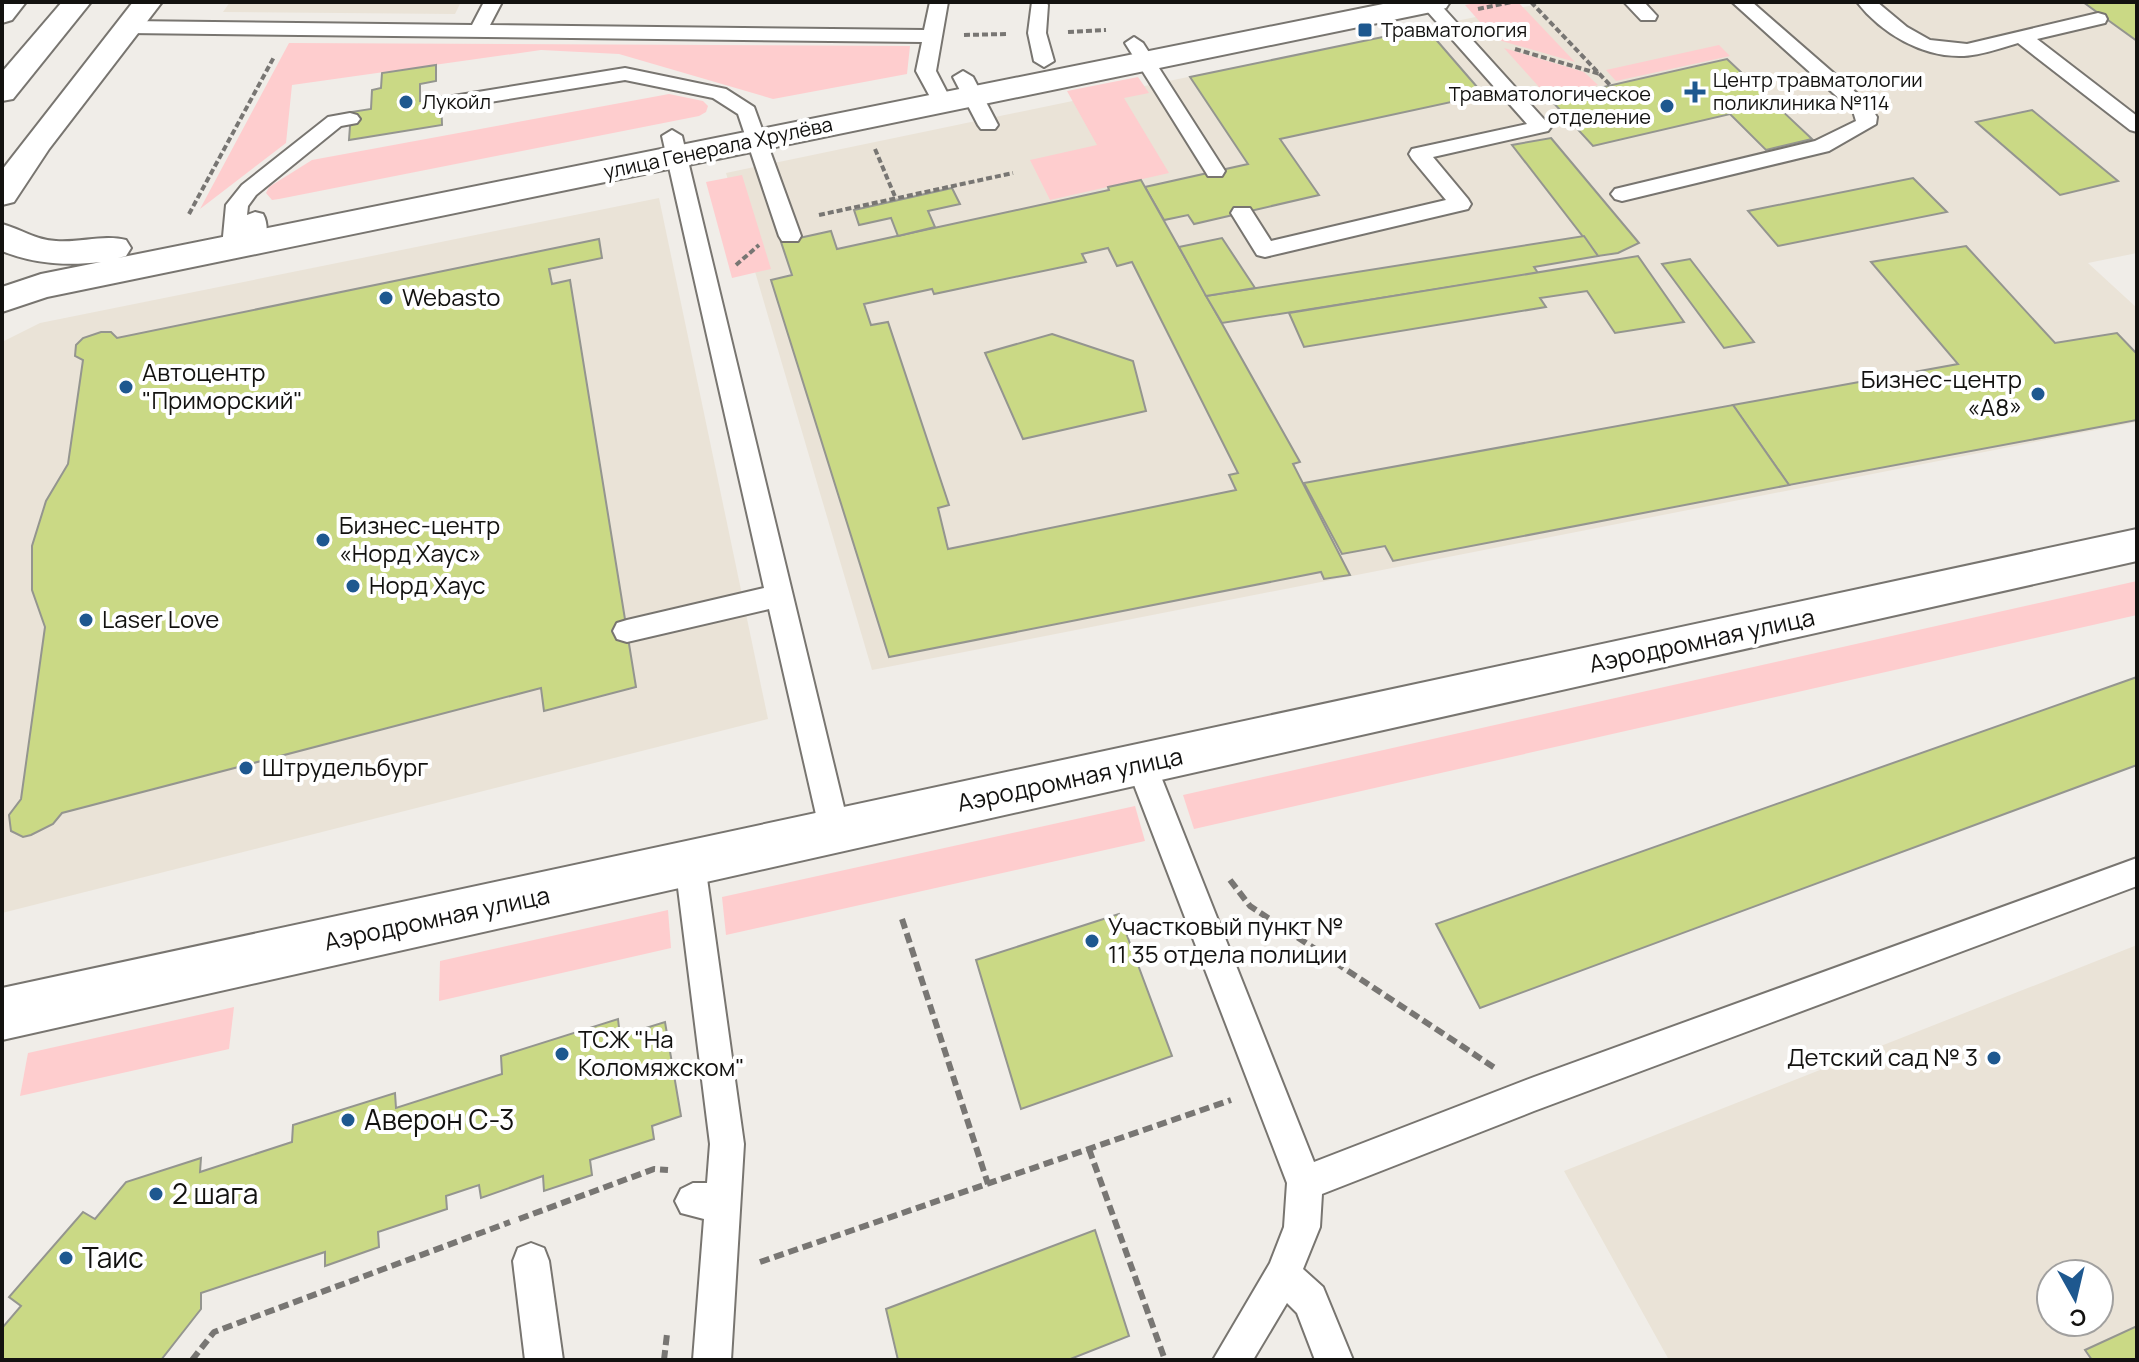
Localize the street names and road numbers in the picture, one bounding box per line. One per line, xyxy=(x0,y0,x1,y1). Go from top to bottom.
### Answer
street label: улица Генерала Хрулёва xyxy=(601,110,835,185)
street label: Аэродромная улица xyxy=(1586,600,1817,680)
street label: Аэродромная улица xyxy=(954,739,1185,819)
street label: Аэродромная улица xyxy=(321,878,552,958)

